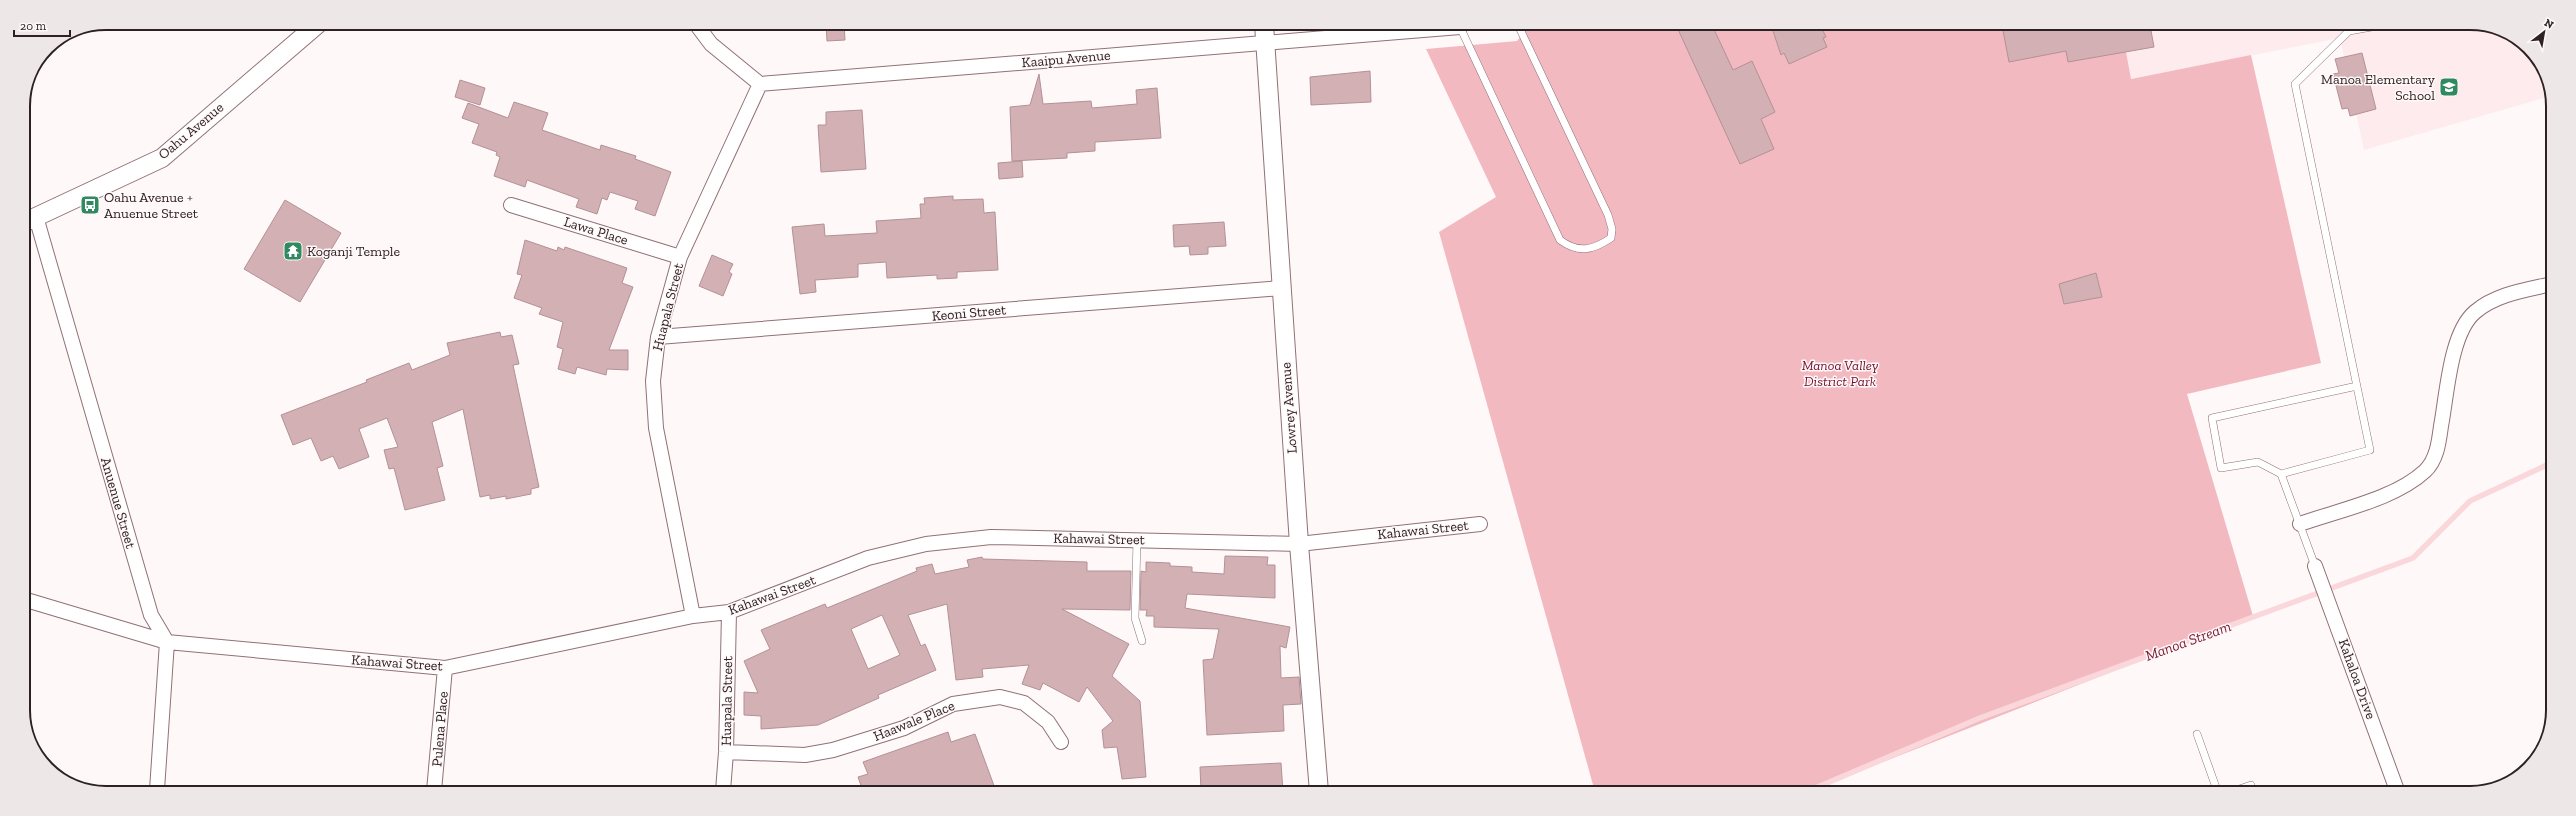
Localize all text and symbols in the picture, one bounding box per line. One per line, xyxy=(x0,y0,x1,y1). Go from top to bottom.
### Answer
scale bar xyxy=(14,12,70,38)
north arrow xyxy=(2524,12,2564,52)
text: N xyxy=(2542,16,2556,32)
text: 20 m xyxy=(20,19,47,33)
street label: Kaaipu Avenue xyxy=(1021,47,1112,71)
place label: Manoa Elementary School xyxy=(2321,71,2436,104)
school or university icon: Manoa Elementary School xyxy=(2438,76,2460,98)
street label: Oahu Avenue xyxy=(155,99,227,163)
place label: Oahu Avenue + Anuenue Street xyxy=(104,189,199,222)
bus stop icon: Oahu Avenue + Anuenue Street xyxy=(79,194,101,216)
street label: Lawa Place xyxy=(562,213,631,249)
temple icon: Koganji Temple xyxy=(282,240,304,262)
place label: Koganji Temple xyxy=(307,243,401,260)
street label: Huapala Street xyxy=(649,261,687,353)
street label: Keoni Street xyxy=(931,301,1008,325)
park label: Manoa Valley District Park xyxy=(1802,357,1879,390)
street label: Lowrey Avenue xyxy=(1277,361,1301,454)
street label: Anuenue Street xyxy=(97,455,139,551)
street label: Kahawai Street xyxy=(1377,517,1470,543)
street label: Kahawai Street xyxy=(1053,530,1146,548)
street label: Kahawai Street xyxy=(726,571,819,619)
water label: Manoa Stream xyxy=(2143,617,2234,665)
street label: Kahaloa Drive xyxy=(2335,637,2380,722)
street label: Kahawai Street xyxy=(351,651,444,675)
street label: Huapala Street xyxy=(718,655,736,746)
street label: Pulena Place xyxy=(428,690,452,767)
street label: Haawale Place xyxy=(871,697,958,745)

